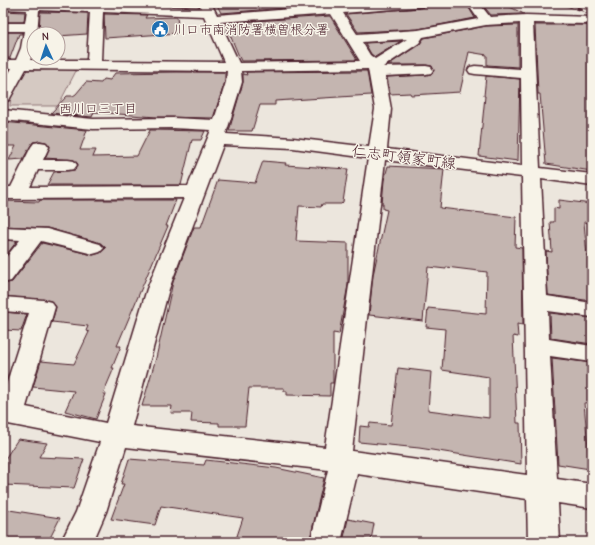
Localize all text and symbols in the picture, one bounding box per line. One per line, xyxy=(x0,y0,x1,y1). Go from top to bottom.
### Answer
public building icon: 川口市南消防署横曽根分署 xyxy=(150,19,170,39)
place label: 川口市南消防署横曽根分署 xyxy=(173,22,329,37)
north arrow xyxy=(26,26,66,66)
text: N xyxy=(42,30,49,43)
district label: 西川口三丁目 xyxy=(59,101,137,116)
street label: 仁志町領家町線 xyxy=(351,142,457,172)

